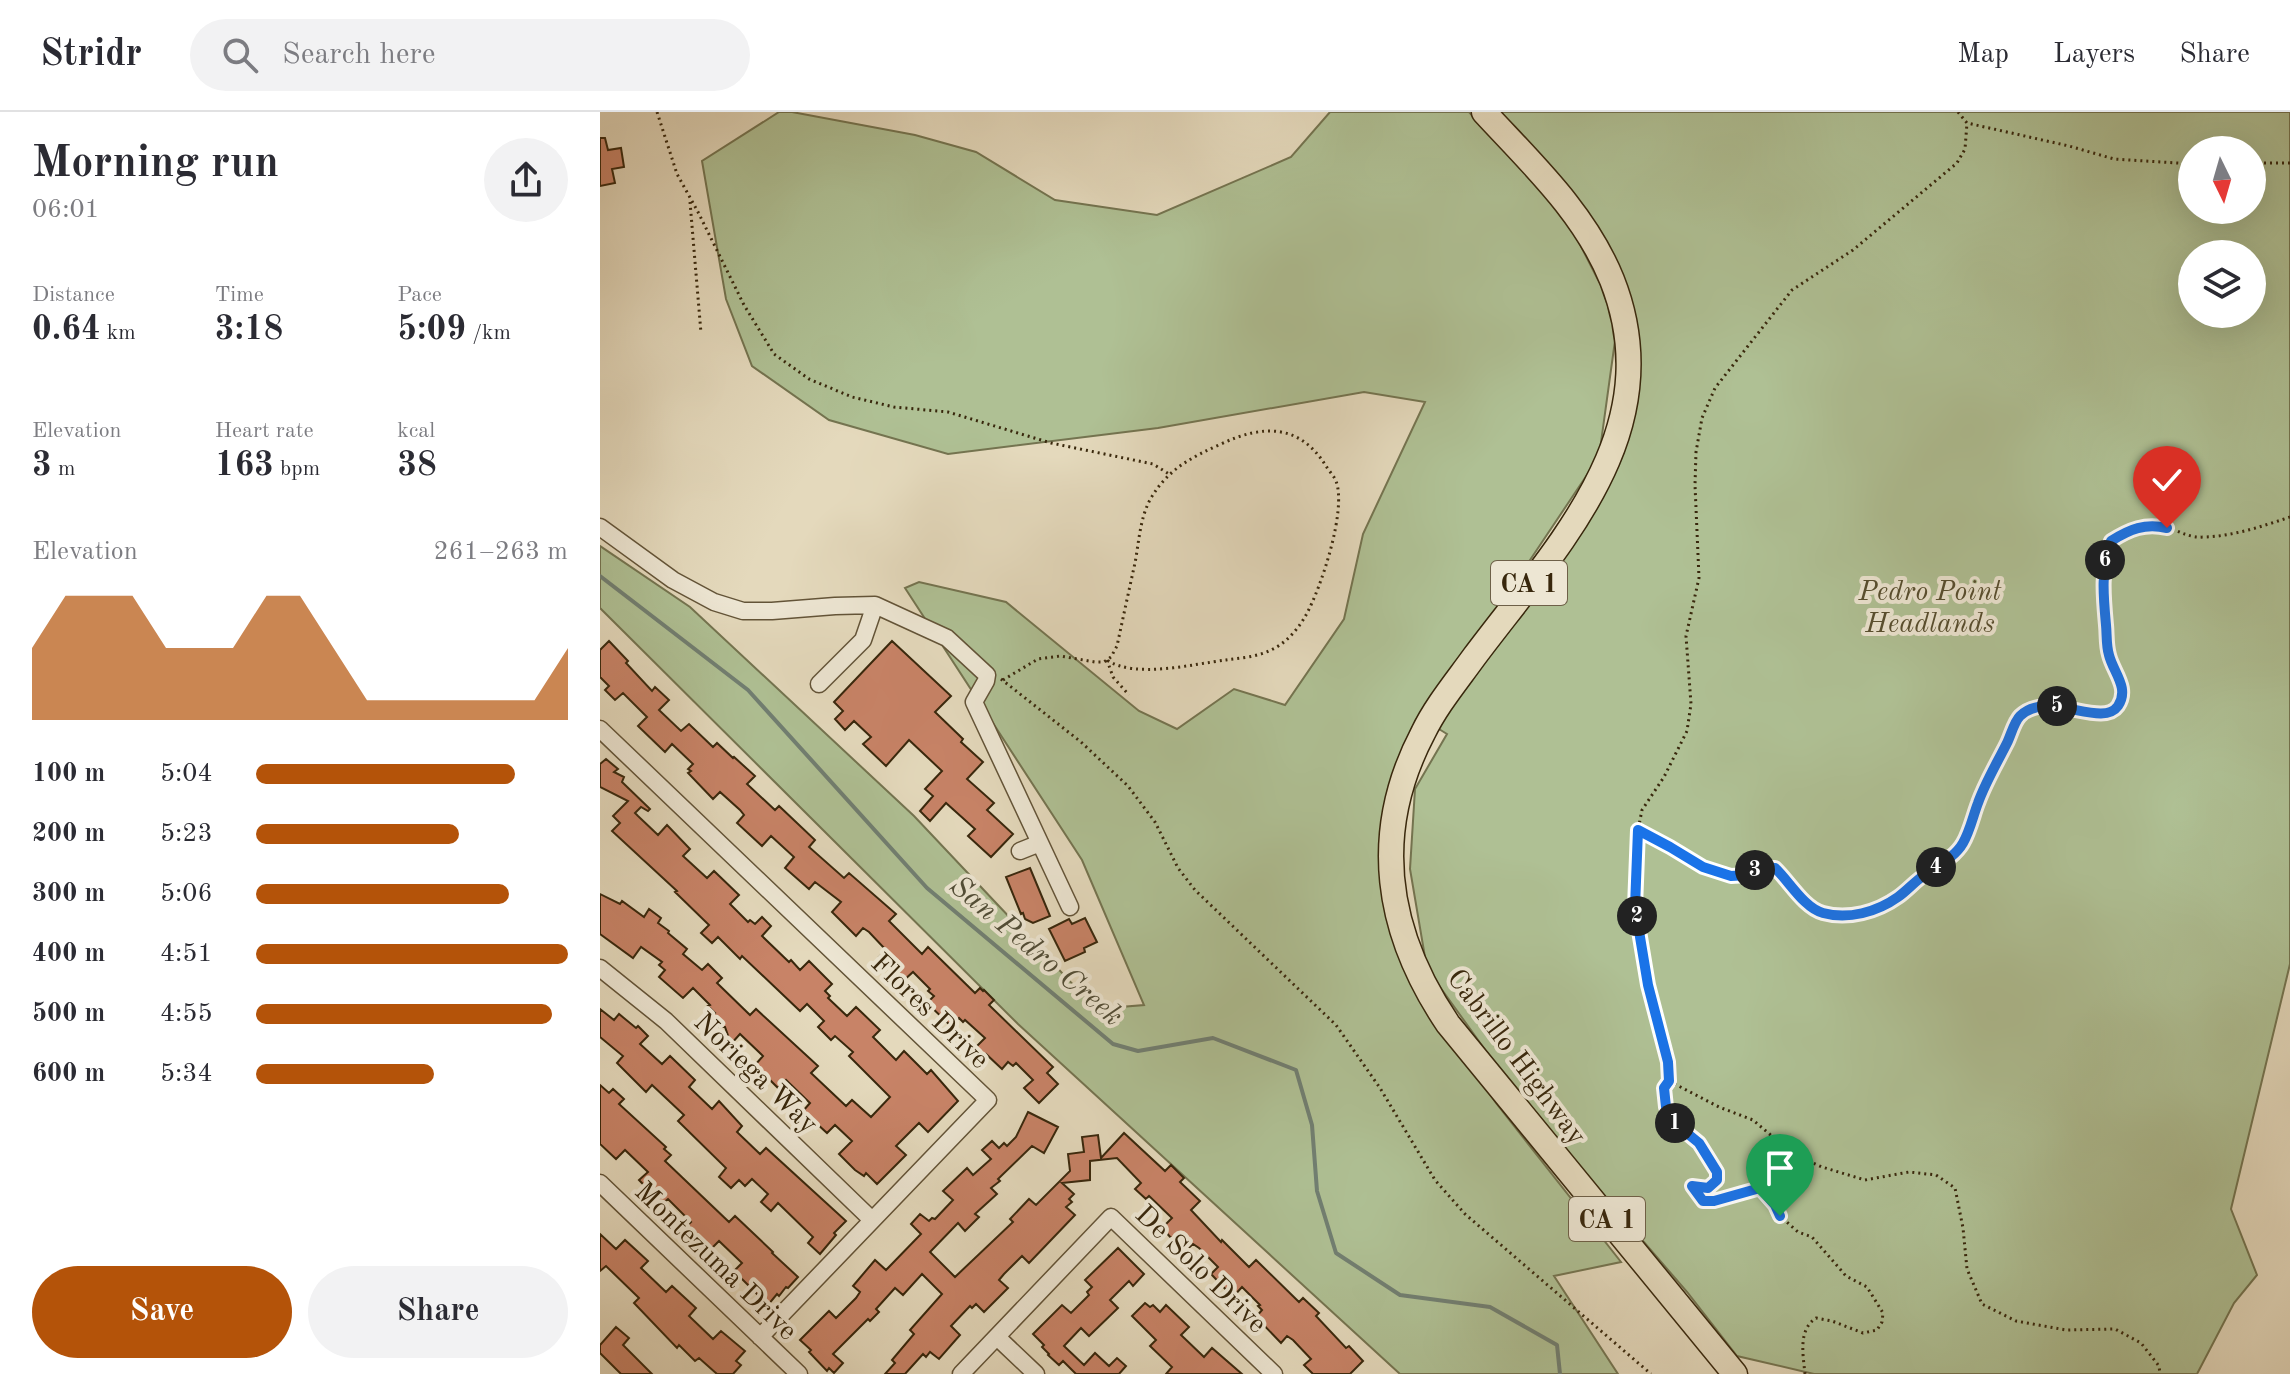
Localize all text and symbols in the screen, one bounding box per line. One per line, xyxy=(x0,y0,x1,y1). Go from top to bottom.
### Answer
search box xyxy=(190,19,750,91)
icon: search xyxy=(218,33,262,77)
text: Stridr xyxy=(40,36,142,74)
text: Search here xyxy=(282,40,436,70)
text: Map xyxy=(1957,41,2009,69)
text: Layers xyxy=(2053,41,2135,69)
text: Share xyxy=(2179,41,2250,69)
north arrow xyxy=(2178,136,2266,224)
map controls xyxy=(2178,136,2266,328)
button: share xyxy=(484,138,568,222)
text: Morning run xyxy=(32,142,279,186)
text: 06:01 xyxy=(32,197,100,223)
button: layers xyxy=(2178,240,2266,328)
text: Distance xyxy=(32,284,115,306)
text: Time xyxy=(215,284,264,306)
text: Pace xyxy=(397,284,442,306)
text: 0.64 xyxy=(32,313,101,347)
text: 3:18 xyxy=(215,313,283,347)
text: 5:09 xyxy=(397,313,466,347)
text: km xyxy=(101,322,136,344)
text: /km xyxy=(466,322,511,344)
text: Elevation xyxy=(32,420,122,442)
text: Heart rate xyxy=(215,420,314,442)
text: kcal xyxy=(397,420,435,442)
pin xyxy=(2133,446,2201,528)
text: 3 xyxy=(32,449,52,483)
text: 163 xyxy=(215,449,274,483)
text: 38 xyxy=(397,449,437,483)
text: m xyxy=(52,458,75,480)
text: bpm xyxy=(274,458,320,480)
icon: check xyxy=(2145,458,2189,502)
text: Elevation xyxy=(32,539,138,565)
text: 261–263 m xyxy=(433,539,568,565)
pin: 6 xyxy=(2085,540,2125,580)
text: 6 xyxy=(2099,549,2111,571)
road number: CA 1 xyxy=(1491,561,1567,605)
park label: Pedro Point Headlands xyxy=(1857,579,2003,639)
pin: 5 xyxy=(2037,686,2077,726)
text: 5 xyxy=(2051,695,2063,717)
text: 100 m xyxy=(32,761,105,787)
text: 5:04 xyxy=(160,761,213,787)
text: 200 m xyxy=(32,821,105,847)
text: 5:23 xyxy=(160,821,213,847)
pin: 4 xyxy=(1916,847,1956,887)
pin: 3 xyxy=(1735,850,1775,890)
text: 4 xyxy=(1930,856,1942,878)
text: 3 xyxy=(1749,859,1761,881)
water label: San Pedro Creek xyxy=(944,871,1128,1032)
text: 300 m xyxy=(32,881,105,907)
text: 5:06 xyxy=(160,881,213,907)
pin: 2 xyxy=(1617,896,1657,936)
text: 2 xyxy=(1631,905,1643,927)
text: 400 m xyxy=(32,941,105,967)
text: 4:51 xyxy=(160,941,213,967)
street label: Flores Drive xyxy=(865,949,993,1075)
street label: Cabrillo Highway xyxy=(1441,965,1591,1151)
text: 500 m xyxy=(32,1001,105,1027)
text: 4:55 xyxy=(160,1001,213,1027)
street label: Noriega Way xyxy=(688,1008,822,1140)
text: 600 m xyxy=(32,1061,105,1087)
text: 5:34 xyxy=(160,1061,213,1087)
pin: 1 xyxy=(1655,1103,1695,1143)
text: 1 xyxy=(1669,1112,1681,1134)
pin xyxy=(1746,1134,1814,1216)
icon: arrive xyxy=(1758,1146,1802,1190)
street label: Montezuma Drive xyxy=(628,1178,801,1346)
road number: CA 1 xyxy=(1569,1197,1645,1241)
street label: De Solo Drive xyxy=(1129,1201,1271,1339)
button: Save xyxy=(32,1266,292,1358)
button: Share xyxy=(308,1266,568,1358)

